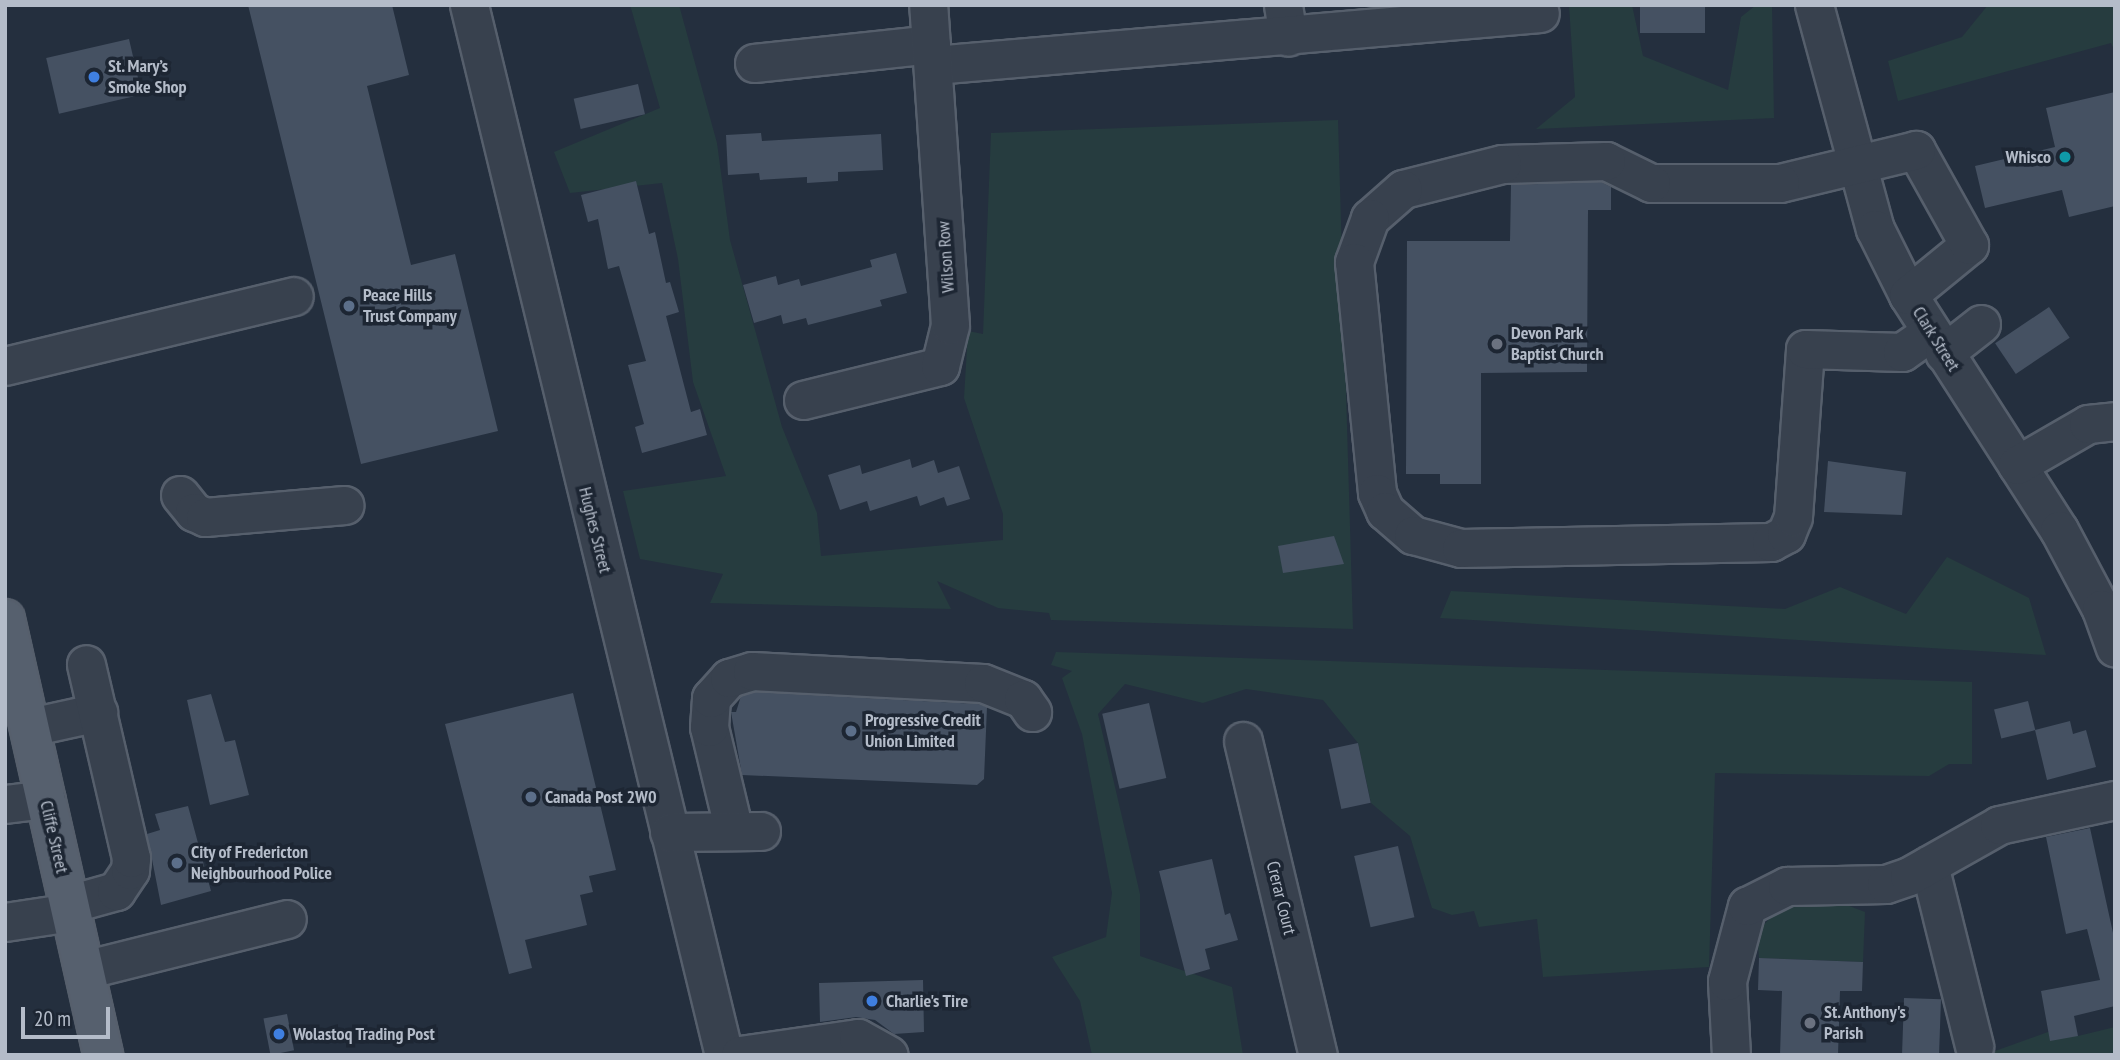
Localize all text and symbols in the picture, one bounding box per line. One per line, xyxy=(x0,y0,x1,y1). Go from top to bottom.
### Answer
place label: St. Mary’s Smoke Shop xyxy=(108,56,187,98)
marker: St. Mary’s Smoke Shop xyxy=(86,69,102,85)
place label: Whisco xyxy=(2006,146,2051,168)
marker: Whisco xyxy=(2057,149,2073,165)
street label: Wilson Row xyxy=(933,220,959,294)
place label: Peace Hills Trust Company xyxy=(363,285,457,328)
marker: Peace Hills Trust Company xyxy=(341,298,357,314)
street label: Clark Street xyxy=(1908,302,1964,376)
place label: Devon Park Baptist Church xyxy=(1511,323,1604,366)
marker: Devon Park Baptist Church xyxy=(1489,336,1505,352)
street label: Hughes Street xyxy=(574,485,616,575)
place label: Progressive Credit Union Limited xyxy=(865,710,981,752)
marker: Progressive Credit Union Limited xyxy=(843,723,859,739)
place label: Canada Post 2W0 xyxy=(545,786,657,808)
marker: Canada Post 2W0 xyxy=(523,789,539,805)
street label: Cliffe Street xyxy=(35,799,73,875)
place label: City of Fredericton Neighbourhood Police xyxy=(191,842,332,884)
marker: City of Fredericton Neighbourhood Police xyxy=(169,855,185,871)
street label: Crerar Court xyxy=(1261,859,1301,937)
place label: Charlie's Tire xyxy=(886,990,969,1012)
scale bar xyxy=(24,993,114,1038)
marker: Charlie's Tire xyxy=(864,993,880,1009)
place label: St. Anthony's Parish xyxy=(1824,1002,1907,1044)
text: 20 m xyxy=(34,1005,71,1032)
marker: St. Anthony's Parish xyxy=(1802,1015,1818,1031)
place label: Wolastoq Trading Post xyxy=(293,1023,435,1045)
marker: Wolastoq Trading Post xyxy=(271,1026,287,1042)

